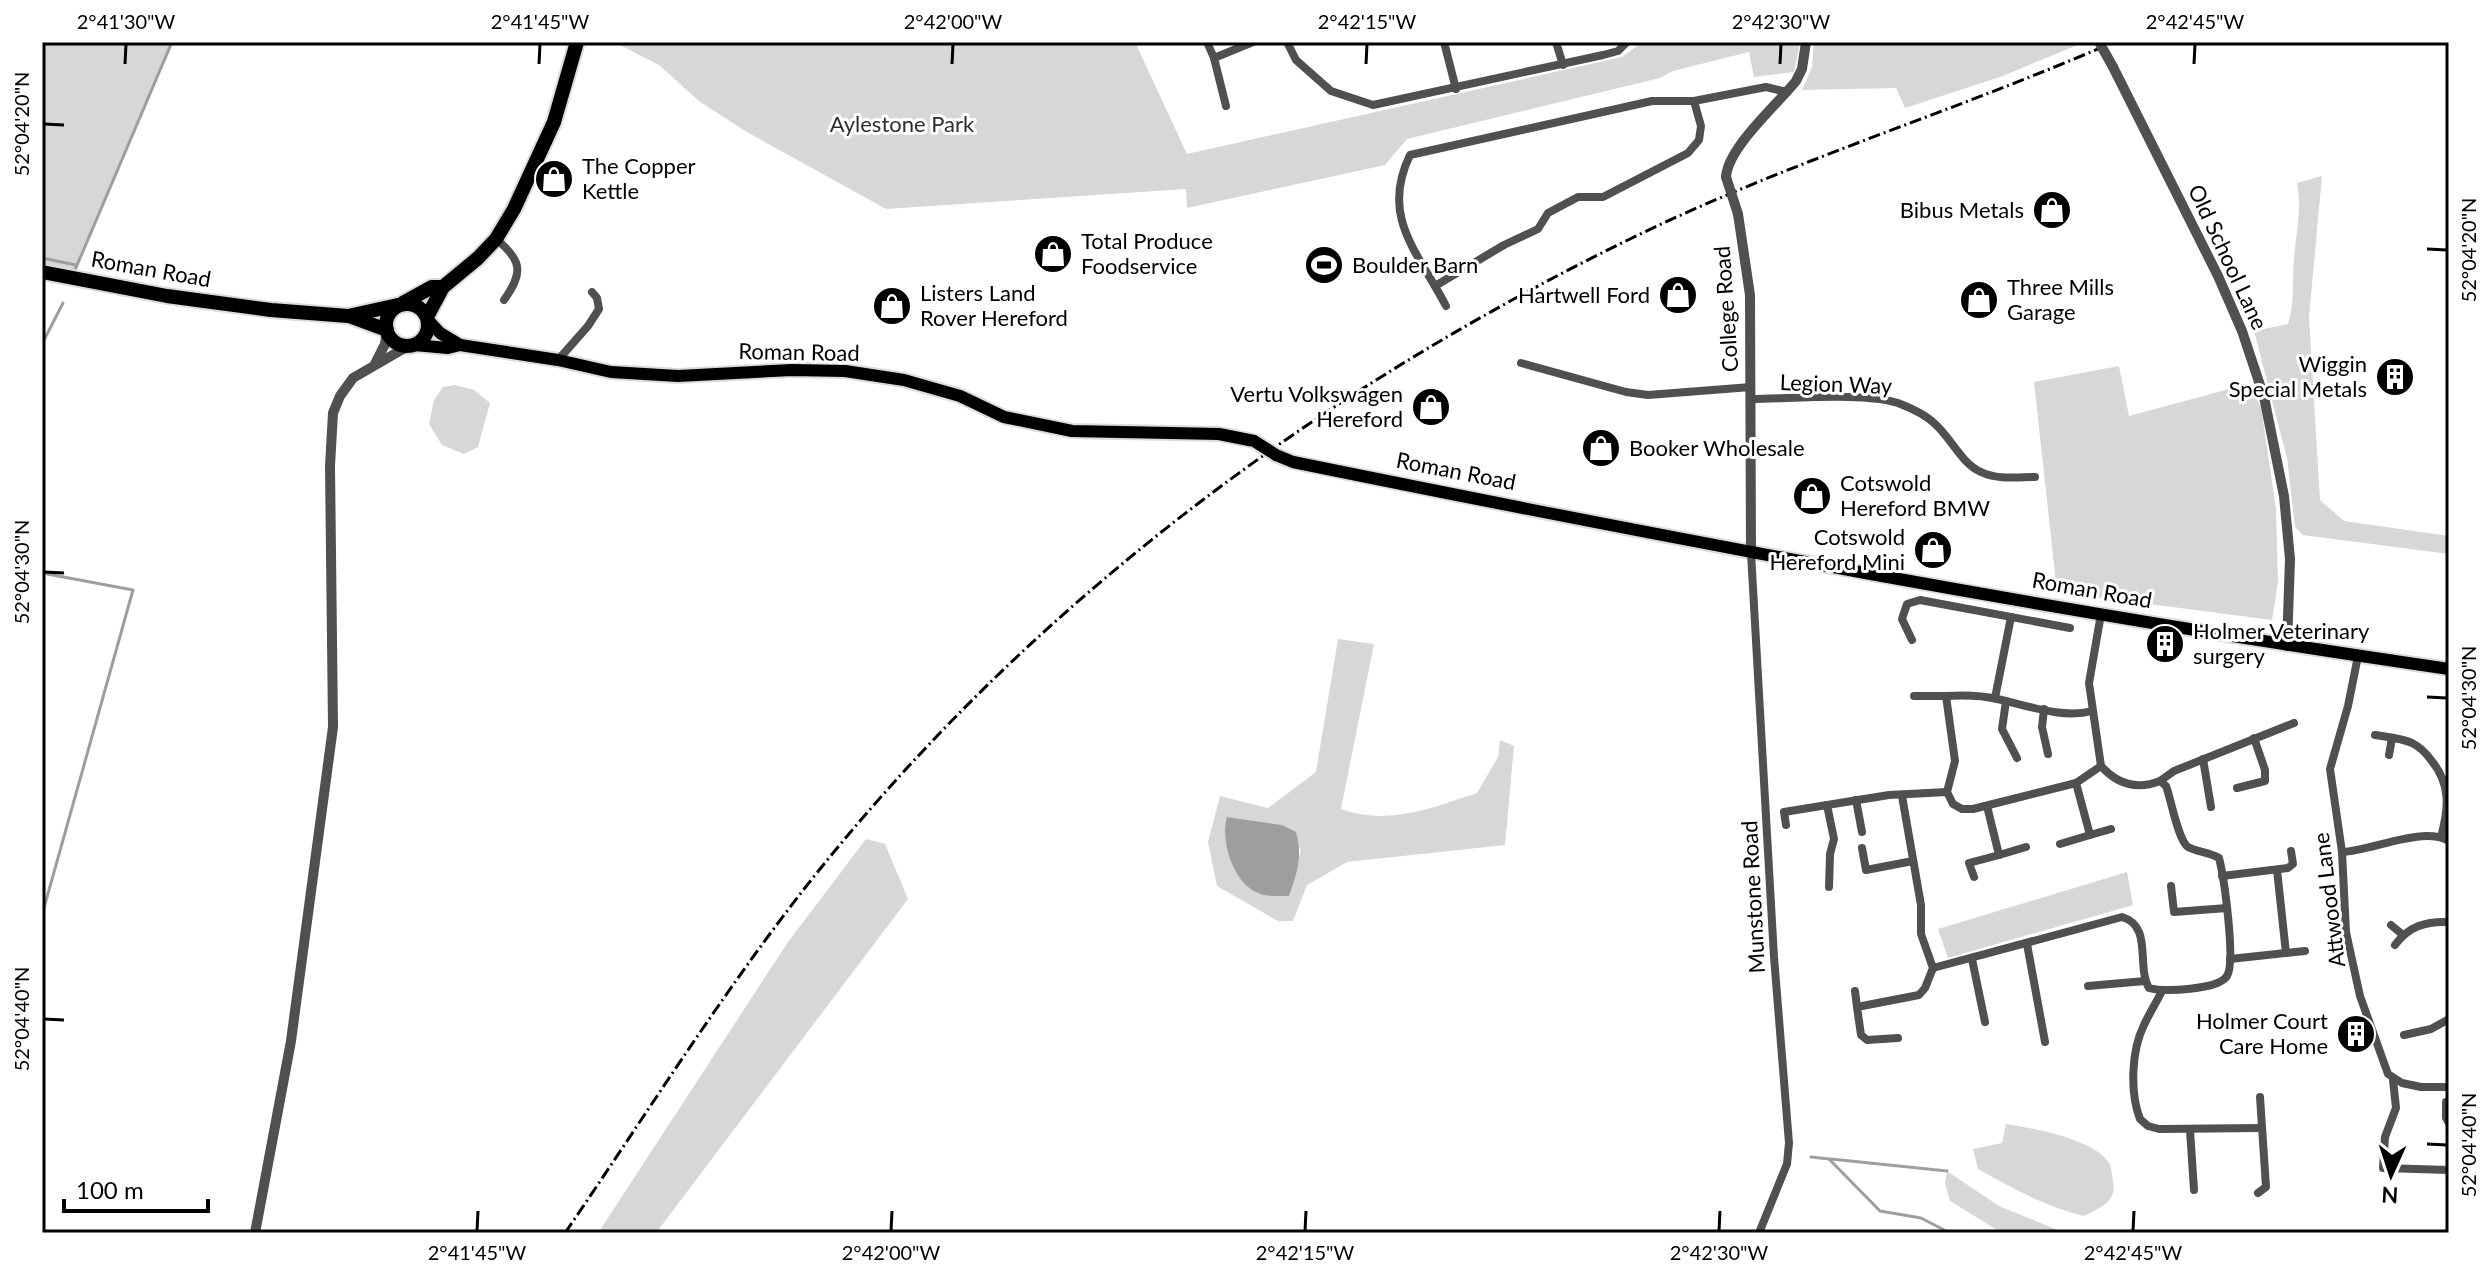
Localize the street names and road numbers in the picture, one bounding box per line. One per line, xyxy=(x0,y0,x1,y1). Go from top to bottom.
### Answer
street label: Old School Lane xyxy=(2183,180,2274,334)
street label: Roman Road xyxy=(89,245,213,292)
street label: College Road xyxy=(1708,245,1743,373)
street label: Roman Road xyxy=(738,337,860,366)
street label: Legion Way xyxy=(1779,368,1893,399)
street label: Roman Road xyxy=(1394,446,1518,495)
street label: Roman Road xyxy=(2030,566,2154,613)
street label: Munstone Road xyxy=(1735,820,1770,974)
street label: Attwood Lane xyxy=(2307,831,2350,969)

